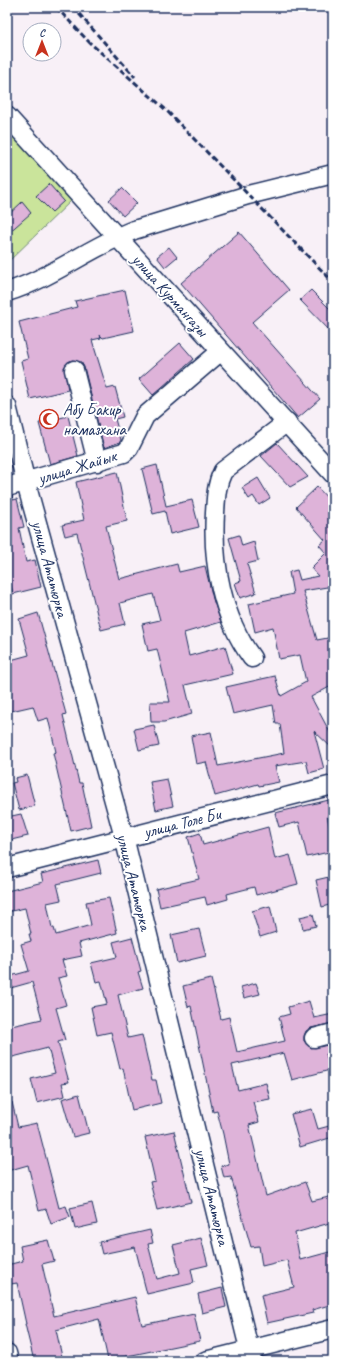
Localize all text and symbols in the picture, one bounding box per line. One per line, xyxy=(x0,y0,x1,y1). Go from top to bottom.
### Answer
north arrow xyxy=(22,22,62,62)
text: С xyxy=(39,25,46,39)
street label: улица Курмангазы xyxy=(126,249,214,343)
place label: Абу Бакир намазхана xyxy=(63,399,128,440)
mosque icon: Абу Бакир намазхана xyxy=(38,408,60,430)
street label: улица Жайык xyxy=(34,445,120,489)
street label: улица Ататюрка xyxy=(27,517,73,622)
street label: улица Толе Би xyxy=(140,803,225,843)
street label: улица Ататюрка xyxy=(112,830,157,935)
street label: улица Ататюрка xyxy=(190,1145,235,1250)

